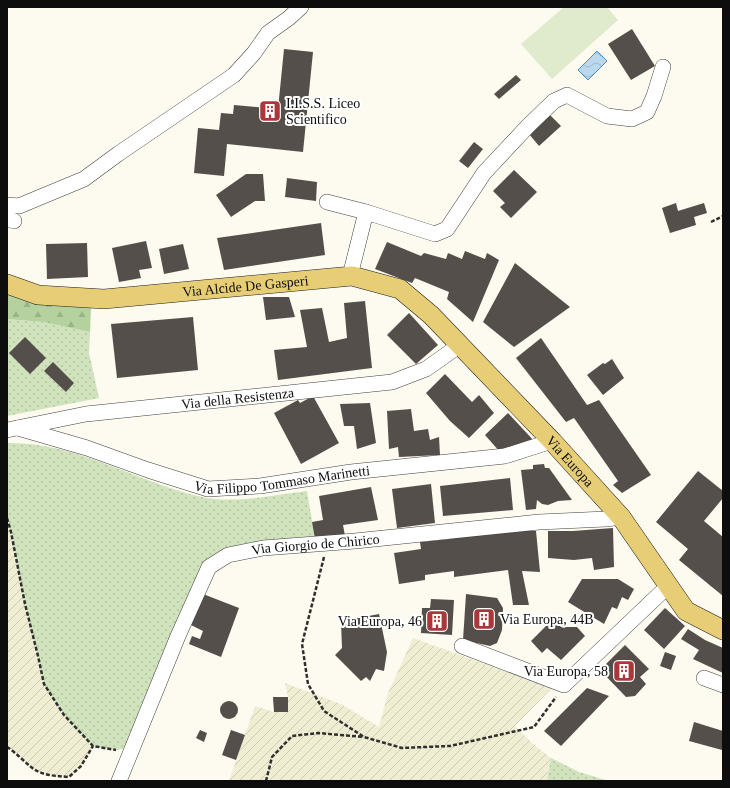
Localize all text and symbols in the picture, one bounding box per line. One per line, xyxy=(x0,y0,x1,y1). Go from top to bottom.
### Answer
place label: I.I.S.S. Liceo Scientifico xyxy=(286,96,360,127)
building icon: I.I.S.S. Liceo Scientifico xyxy=(257,98,283,124)
street label: Via Alcide De Gasperi xyxy=(182,273,309,300)
street label: Via della Resistenza xyxy=(180,385,296,412)
street label: Via Europa xyxy=(543,433,597,490)
street label: Via Filippo Tommaso Marinetti xyxy=(192,463,371,497)
street label: Via Giorgio de Chirico xyxy=(250,532,380,558)
building icon: Via Europa, 44B xyxy=(471,606,497,632)
building icon: Via Europa, 46 xyxy=(424,608,450,634)
place label: Via Europa, 44B xyxy=(500,612,594,627)
place label: Via Europa, 46 xyxy=(338,614,422,629)
building icon: Via Europa, 58 xyxy=(611,658,637,684)
place label: Via Europa, 58 xyxy=(524,664,608,679)

